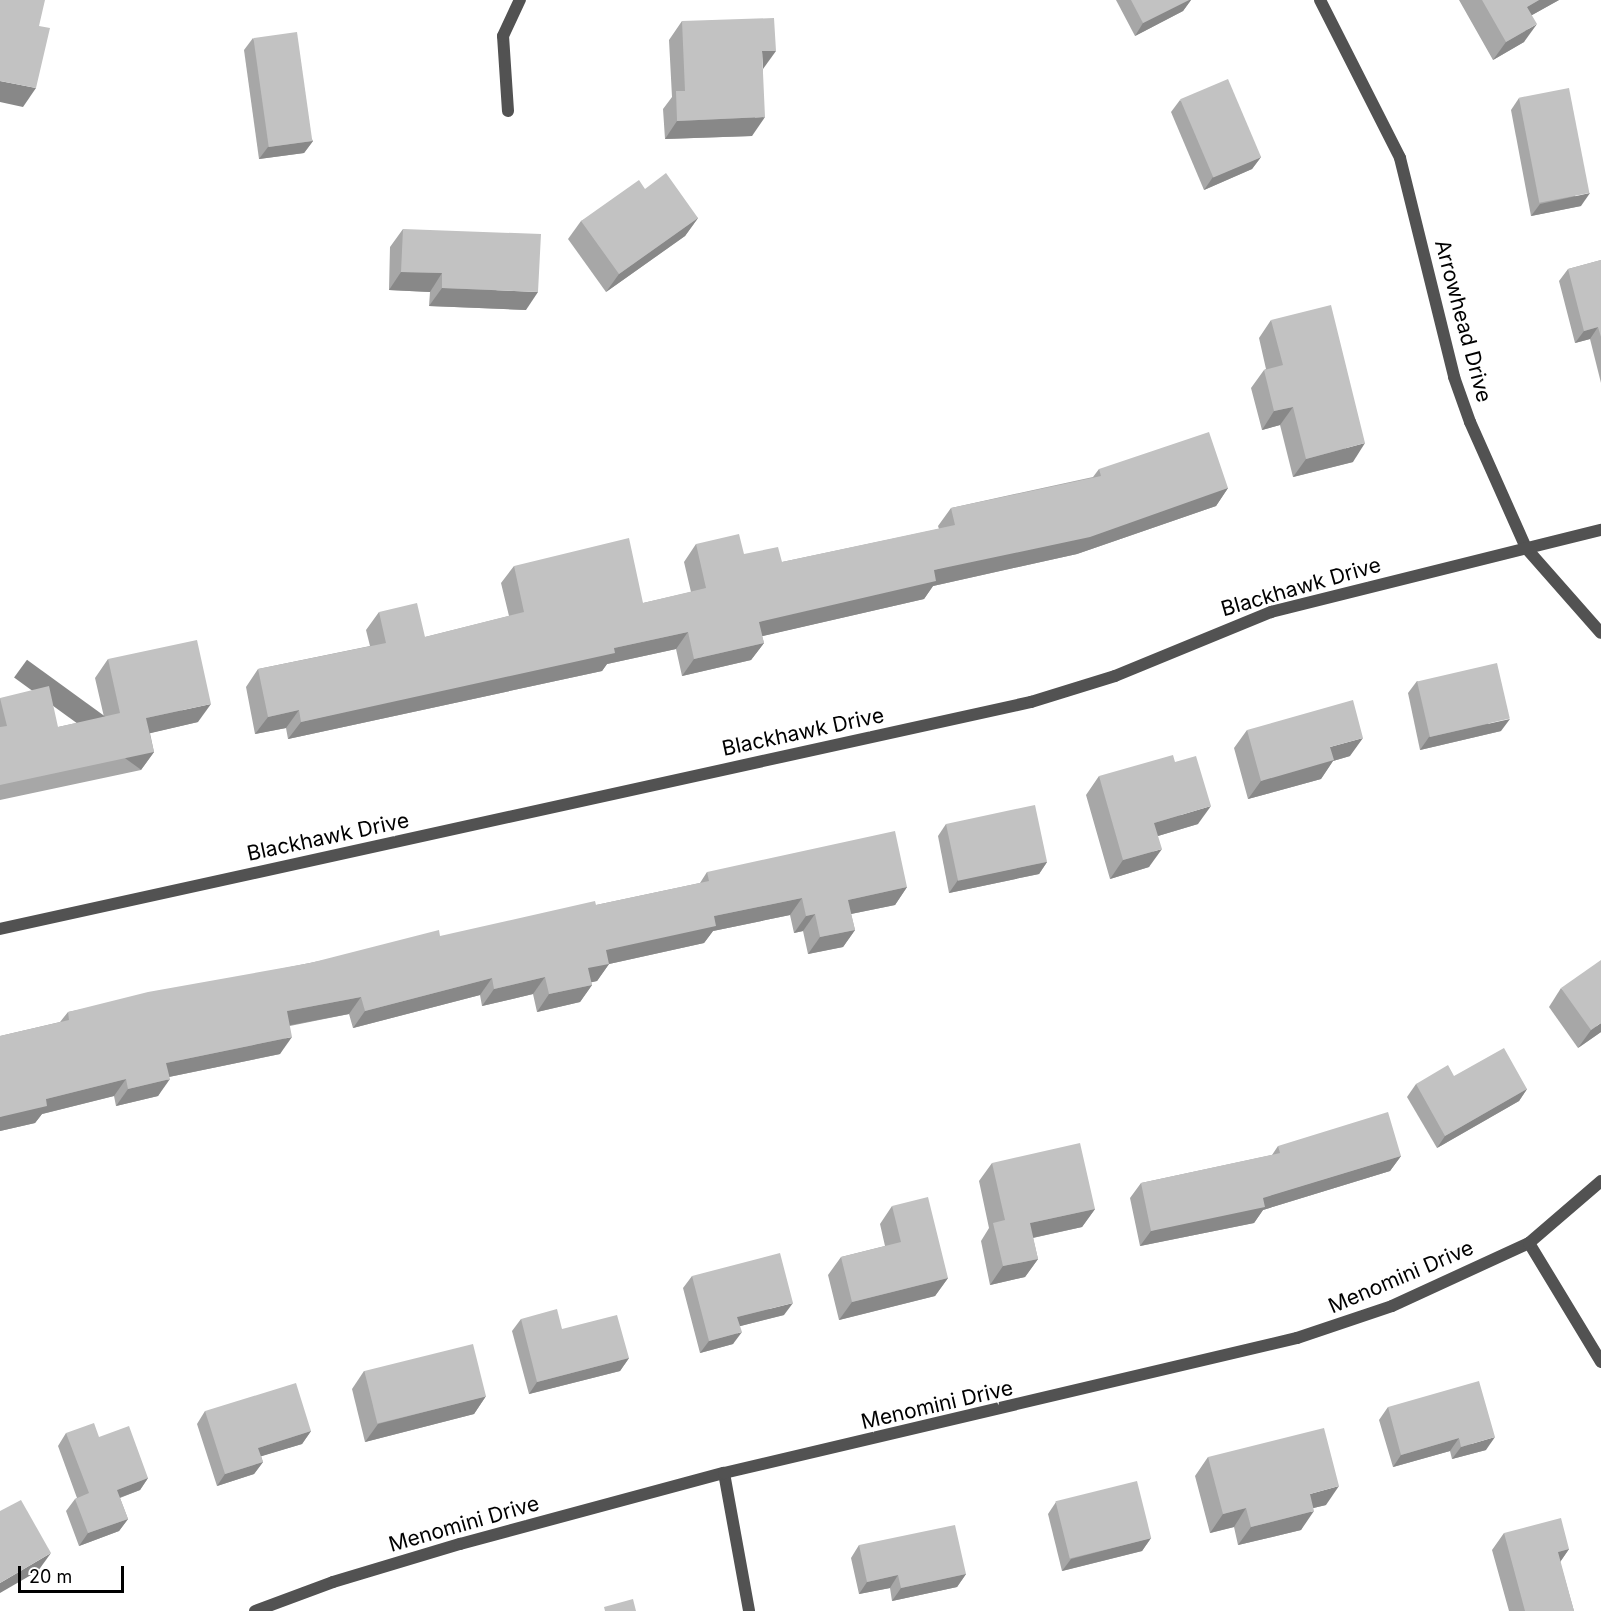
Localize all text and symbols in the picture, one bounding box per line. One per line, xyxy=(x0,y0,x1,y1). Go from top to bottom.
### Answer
street label: Arrowhead Drive xyxy=(1429,237,1497,405)
street label: Blackhawk Drive xyxy=(1218,552,1384,622)
street label: Blackhawk Drive xyxy=(720,703,886,761)
street label: Blackhawk Drive xyxy=(245,808,411,866)
street label: Menomini Drive xyxy=(1325,1235,1477,1319)
street label: Menomini Drive xyxy=(859,1375,1015,1435)
street label: Menomini Drive xyxy=(386,1490,542,1558)
scale bar xyxy=(21,1554,128,1592)
text: 20 m xyxy=(29,1566,72,1587)

